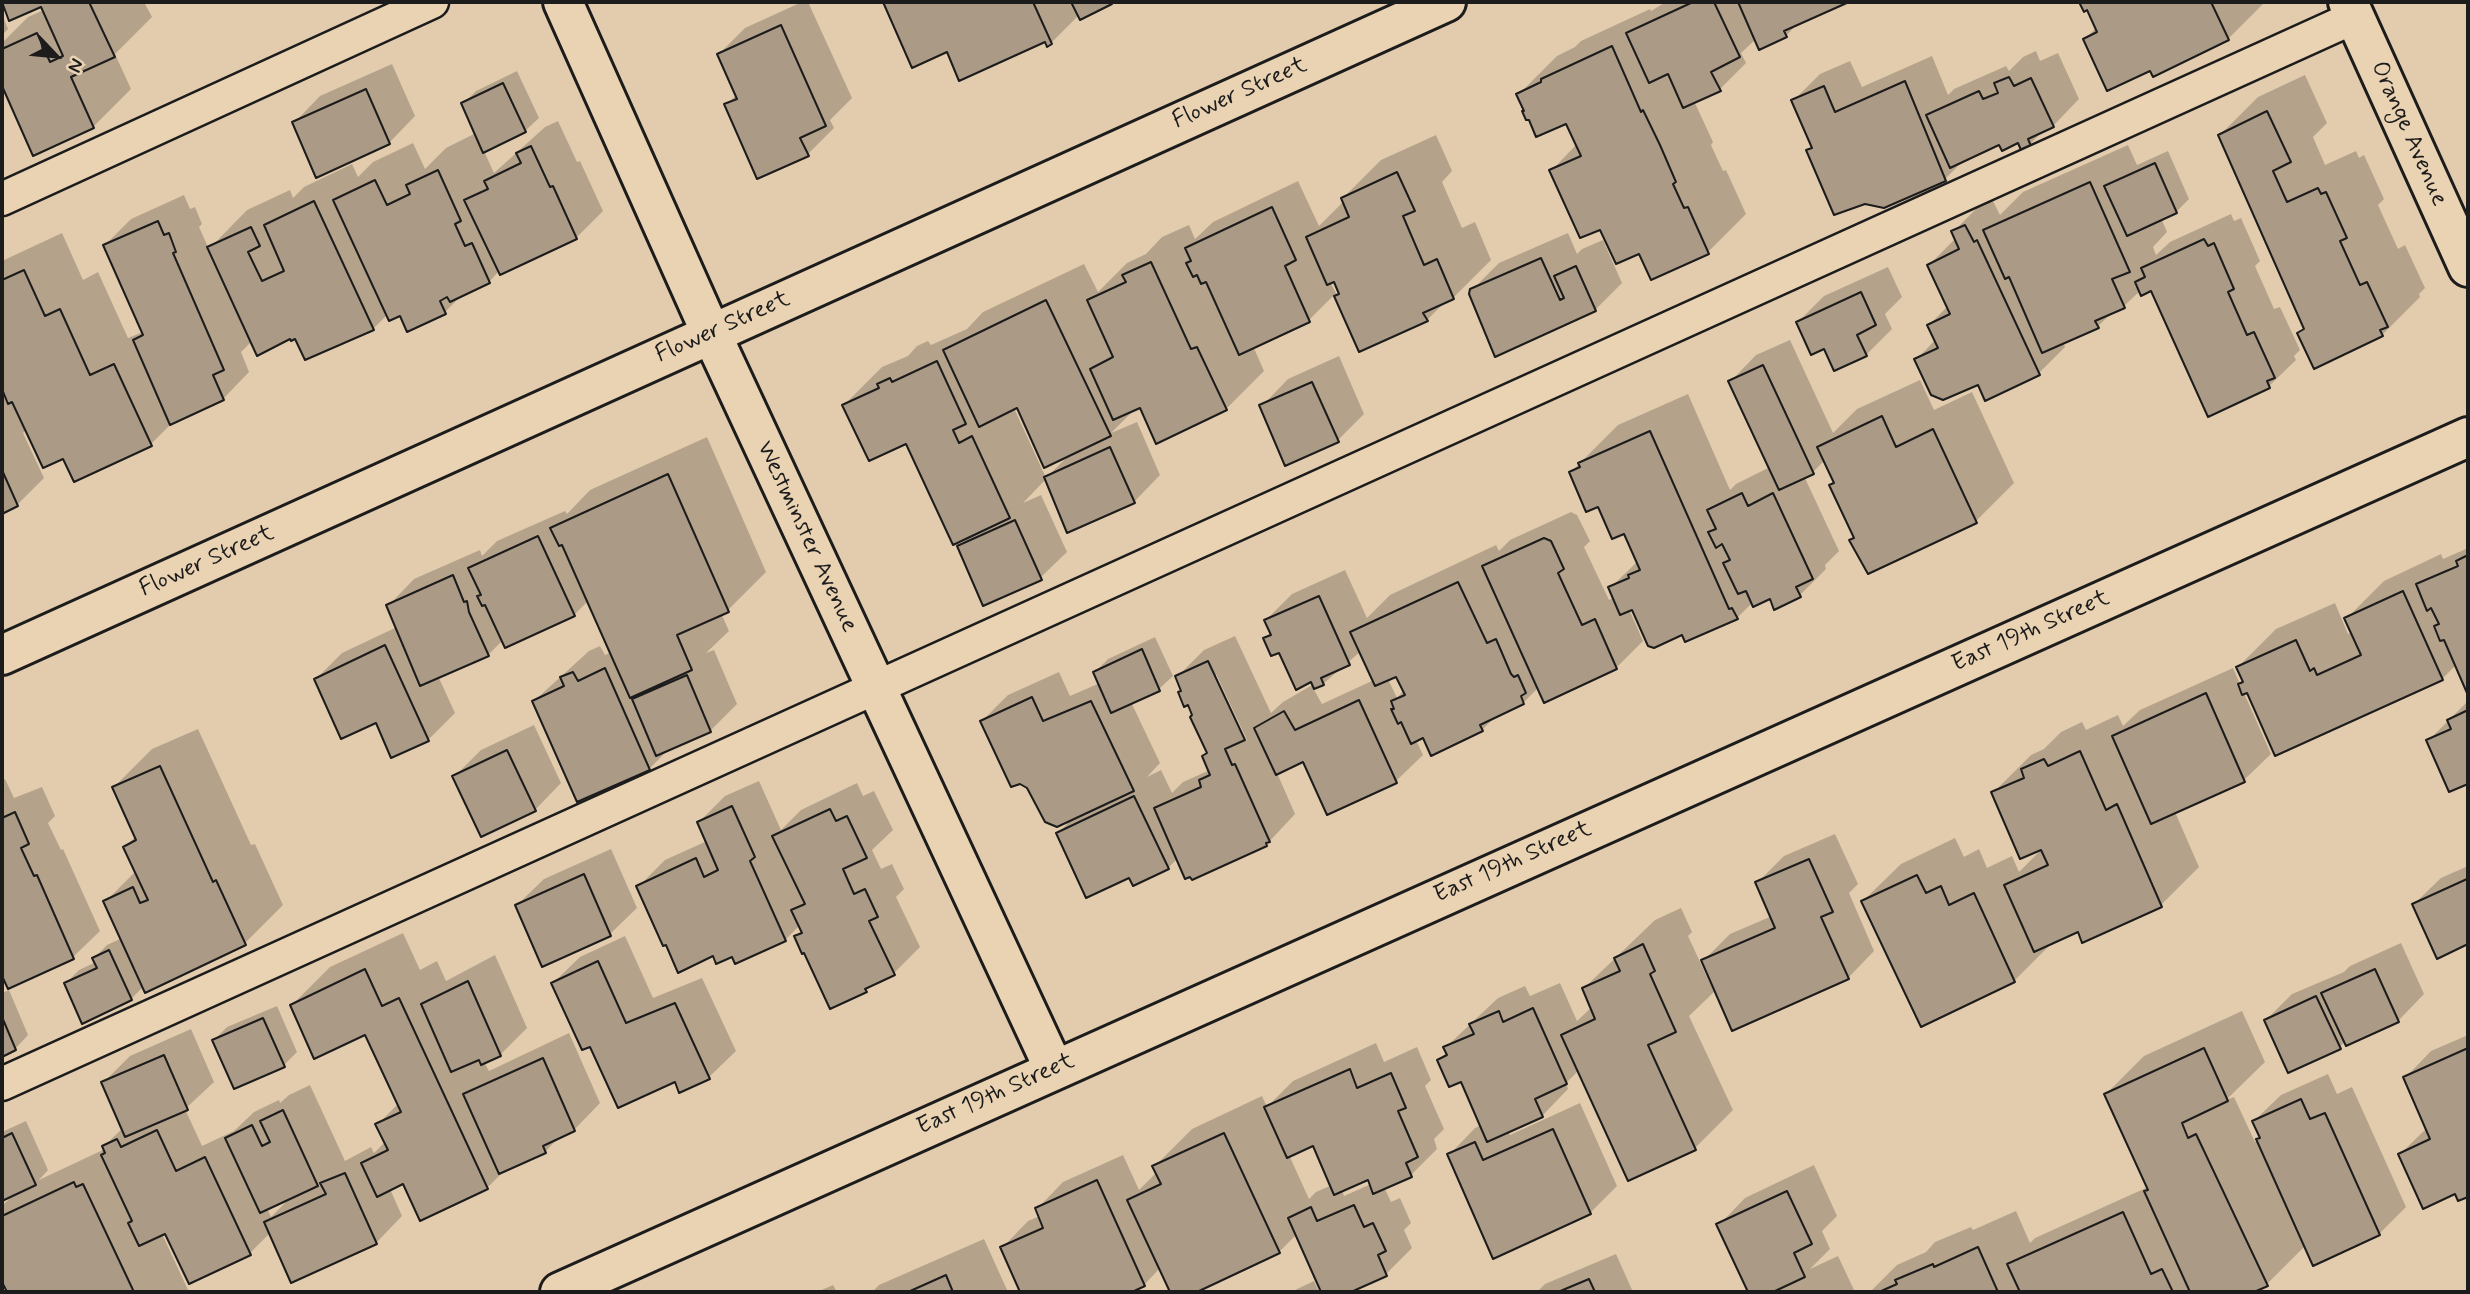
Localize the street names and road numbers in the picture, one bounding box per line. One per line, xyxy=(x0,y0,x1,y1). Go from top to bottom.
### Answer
street label: Flower Street xyxy=(1168,52,1312,136)
street label: Orange Avenue xyxy=(2363,57,2453,211)
street label: Flower Street xyxy=(651,286,795,370)
street label: Westminster Avenue xyxy=(749,437,863,637)
street label: Flower Street xyxy=(135,520,279,604)
street label: East 19th Street xyxy=(1948,584,2114,680)
street label: East 19th Street xyxy=(1430,815,1596,911)
street label: East 19th Street xyxy=(913,1047,1079,1143)

